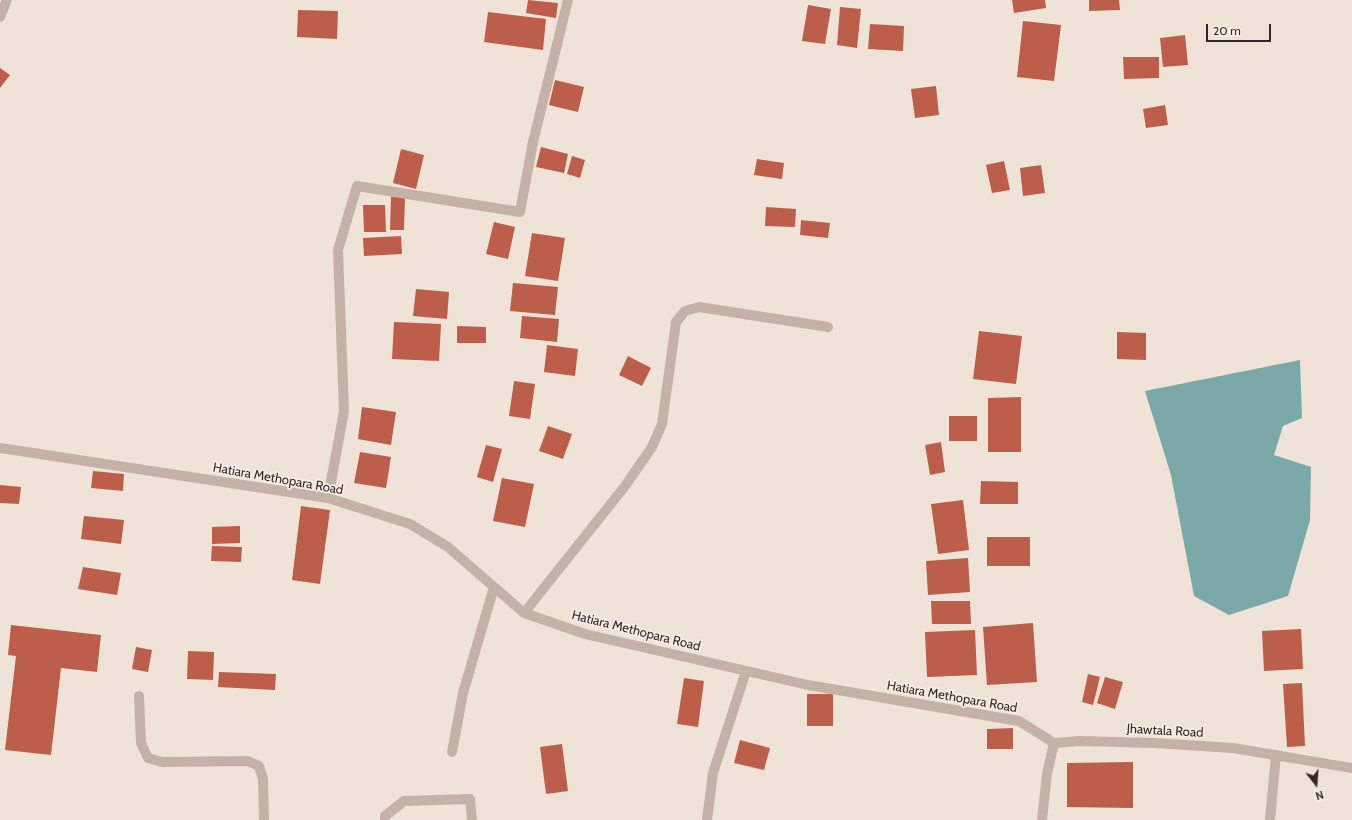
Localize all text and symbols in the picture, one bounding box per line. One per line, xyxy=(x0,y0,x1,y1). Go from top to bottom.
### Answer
scale bar xyxy=(1208,16,1273,42)
text: 20 m xyxy=(1213,23,1241,38)
street label: Hatiara Methopara Road xyxy=(212,460,344,498)
street label: Hatiara Methopara Road xyxy=(570,607,702,655)
street label: Hatiara Methopara Road xyxy=(886,678,1018,716)
street label: Jhawtala Road xyxy=(1126,721,1204,741)
north arrow xyxy=(1296,764,1336,804)
text: N xyxy=(1314,788,1325,803)

